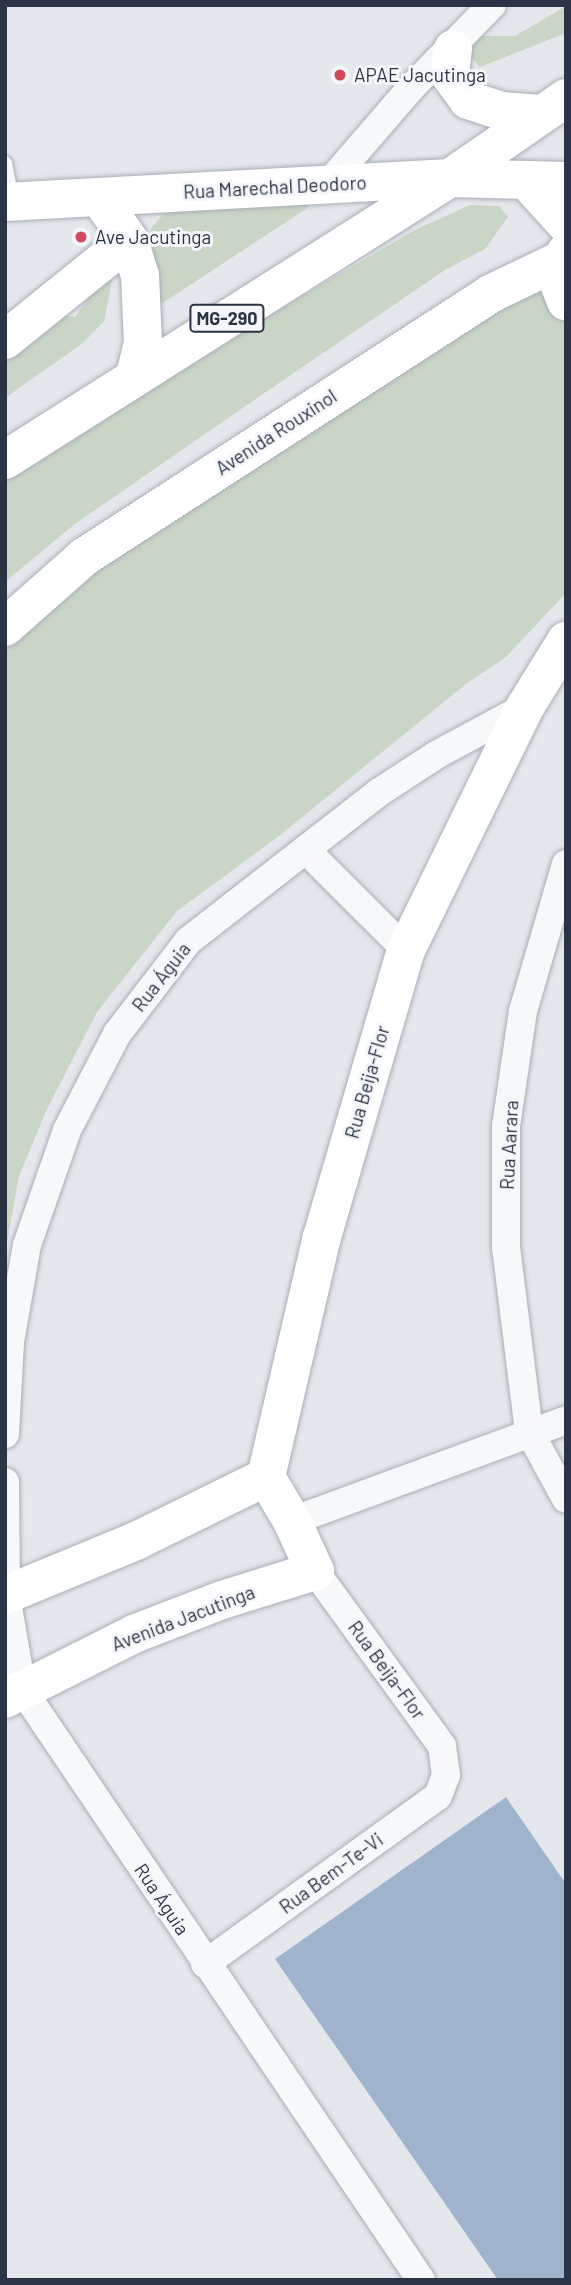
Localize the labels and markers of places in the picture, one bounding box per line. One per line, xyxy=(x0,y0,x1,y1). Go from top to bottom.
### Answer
place label: APAE Jacutinga xyxy=(354,64,486,86)
marker: APAE Jacutinga xyxy=(332,67,348,83)
place label: Ave Jacutinga xyxy=(95,226,211,248)
marker: Ave Jacutinga xyxy=(73,229,89,245)

